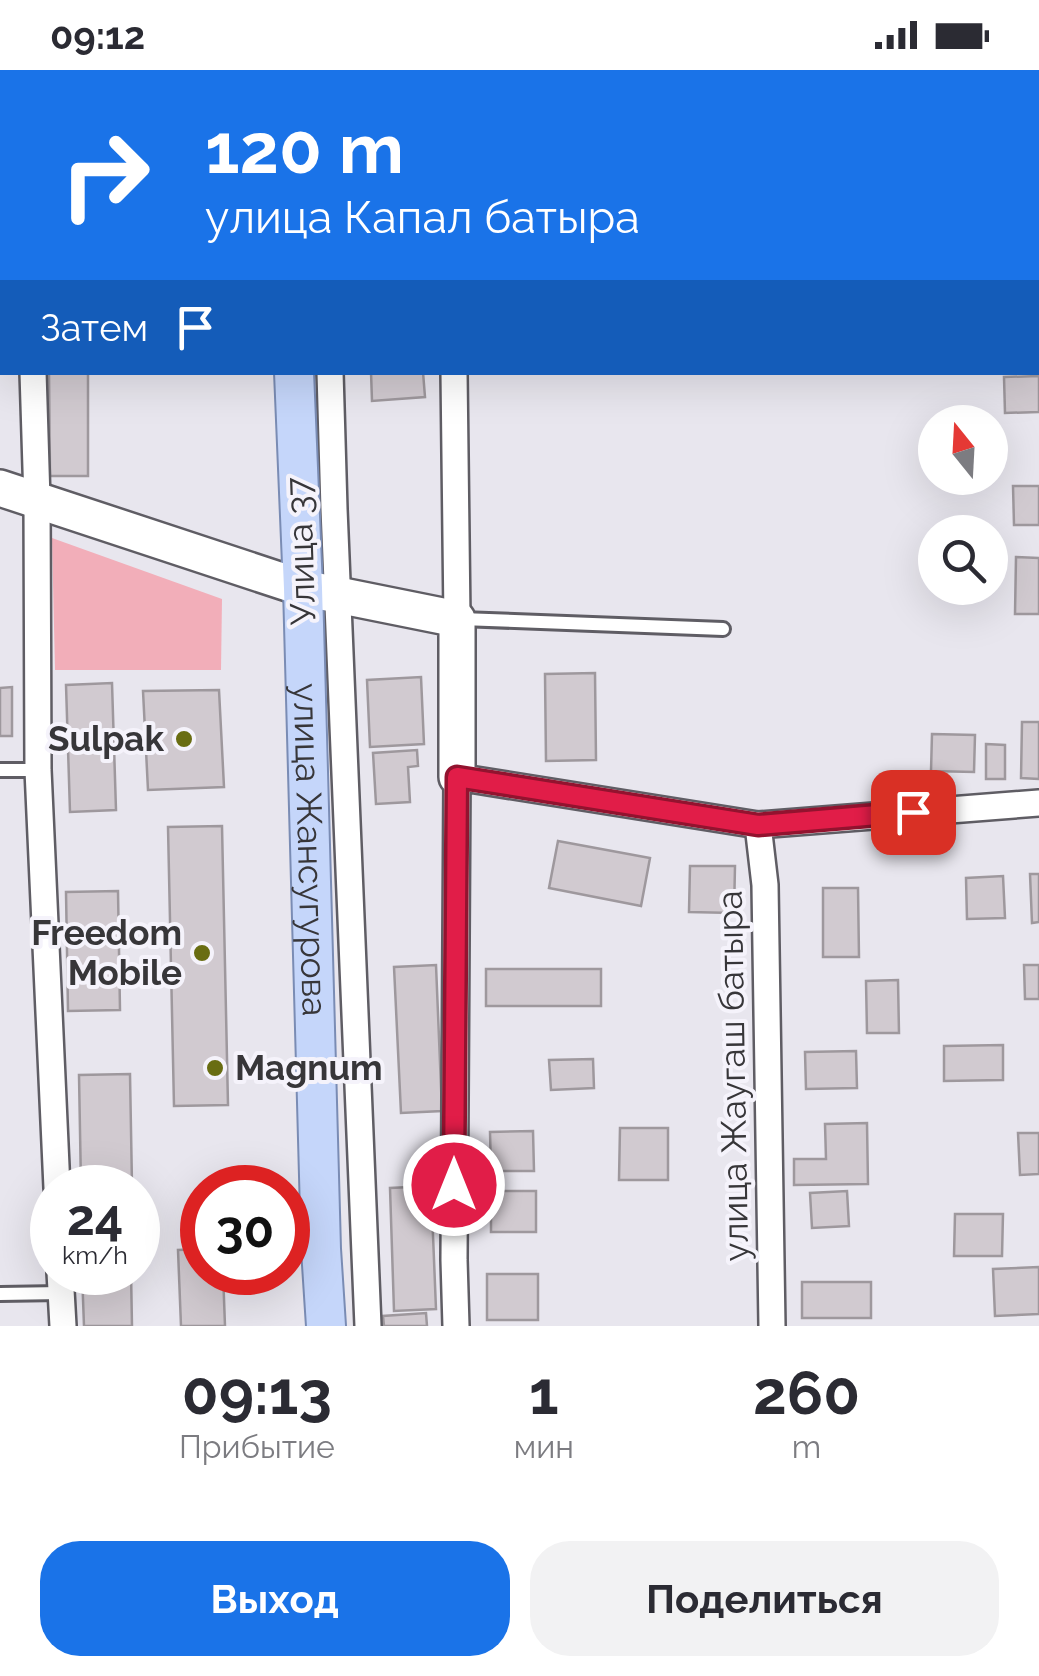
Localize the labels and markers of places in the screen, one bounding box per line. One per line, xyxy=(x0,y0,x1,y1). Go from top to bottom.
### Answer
place label: Sulpak xyxy=(48,718,164,759)
marker: Sulpak xyxy=(173,728,195,750)
pin xyxy=(871,770,956,855)
place label: Freedom Mobile xyxy=(31,912,182,993)
marker: Freedom Mobile xyxy=(191,942,213,964)
place label: Magnum xyxy=(235,1047,383,1088)
marker: Magnum xyxy=(204,1057,226,1079)

